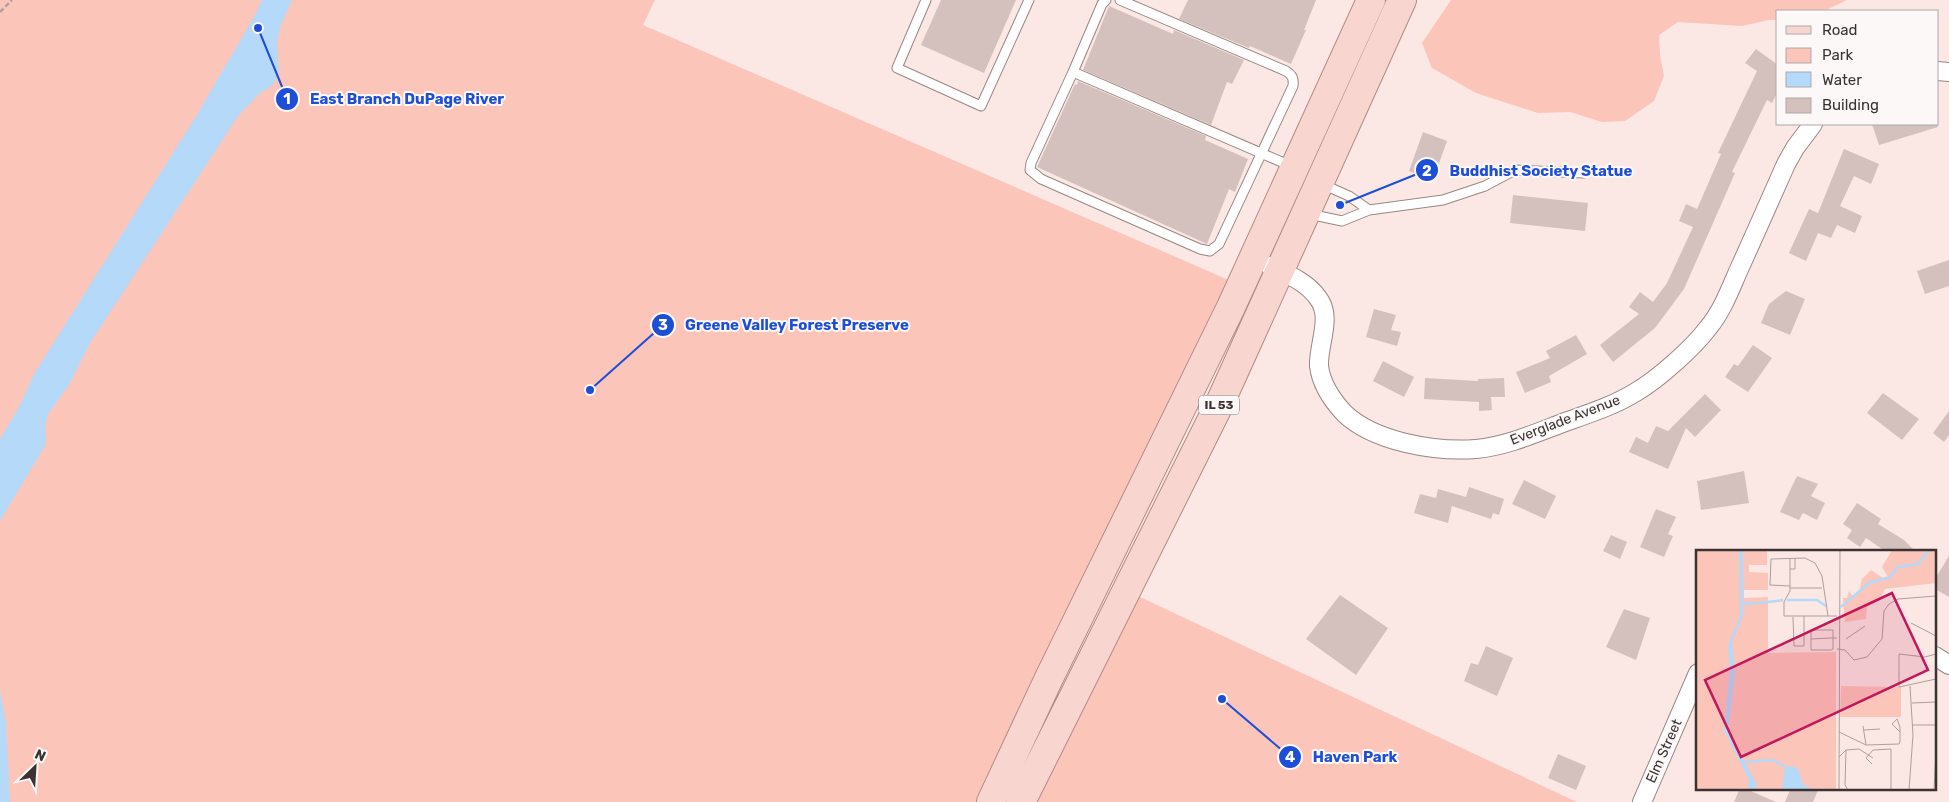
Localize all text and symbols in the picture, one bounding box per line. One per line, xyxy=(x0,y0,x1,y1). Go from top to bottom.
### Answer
legend xyxy=(1776,10,1939,125)
text: Road xyxy=(1822,21,1858,39)
text: Park xyxy=(1822,46,1853,64)
text: Water xyxy=(1822,71,1862,89)
callout: East Branch DuPage River xyxy=(275,84,514,114)
text: 1 xyxy=(283,90,291,108)
text: East Branch DuPage River xyxy=(310,90,504,108)
text: Building xyxy=(1822,96,1879,114)
callout: Buddhist Society Statue xyxy=(1414,155,1642,185)
text: 2 xyxy=(1422,162,1432,180)
text: Buddhist Society Statue xyxy=(1450,162,1632,180)
callout: Greene Valley Forest Preserve xyxy=(650,310,920,340)
text: 3 xyxy=(658,316,668,334)
text: Greene Valley Forest Preserve xyxy=(685,316,909,334)
street label: Everglade Avenue xyxy=(1508,391,1623,449)
road number: IL 53 xyxy=(1199,396,1239,414)
inset map xyxy=(1696,550,1936,790)
street label: Elm Street xyxy=(1642,716,1686,786)
north arrow xyxy=(10,742,60,792)
callout: Haven Park xyxy=(1277,742,1407,772)
text: N xyxy=(32,746,48,766)
text: 4 xyxy=(1285,748,1295,766)
text: Haven Park xyxy=(1313,748,1398,766)

